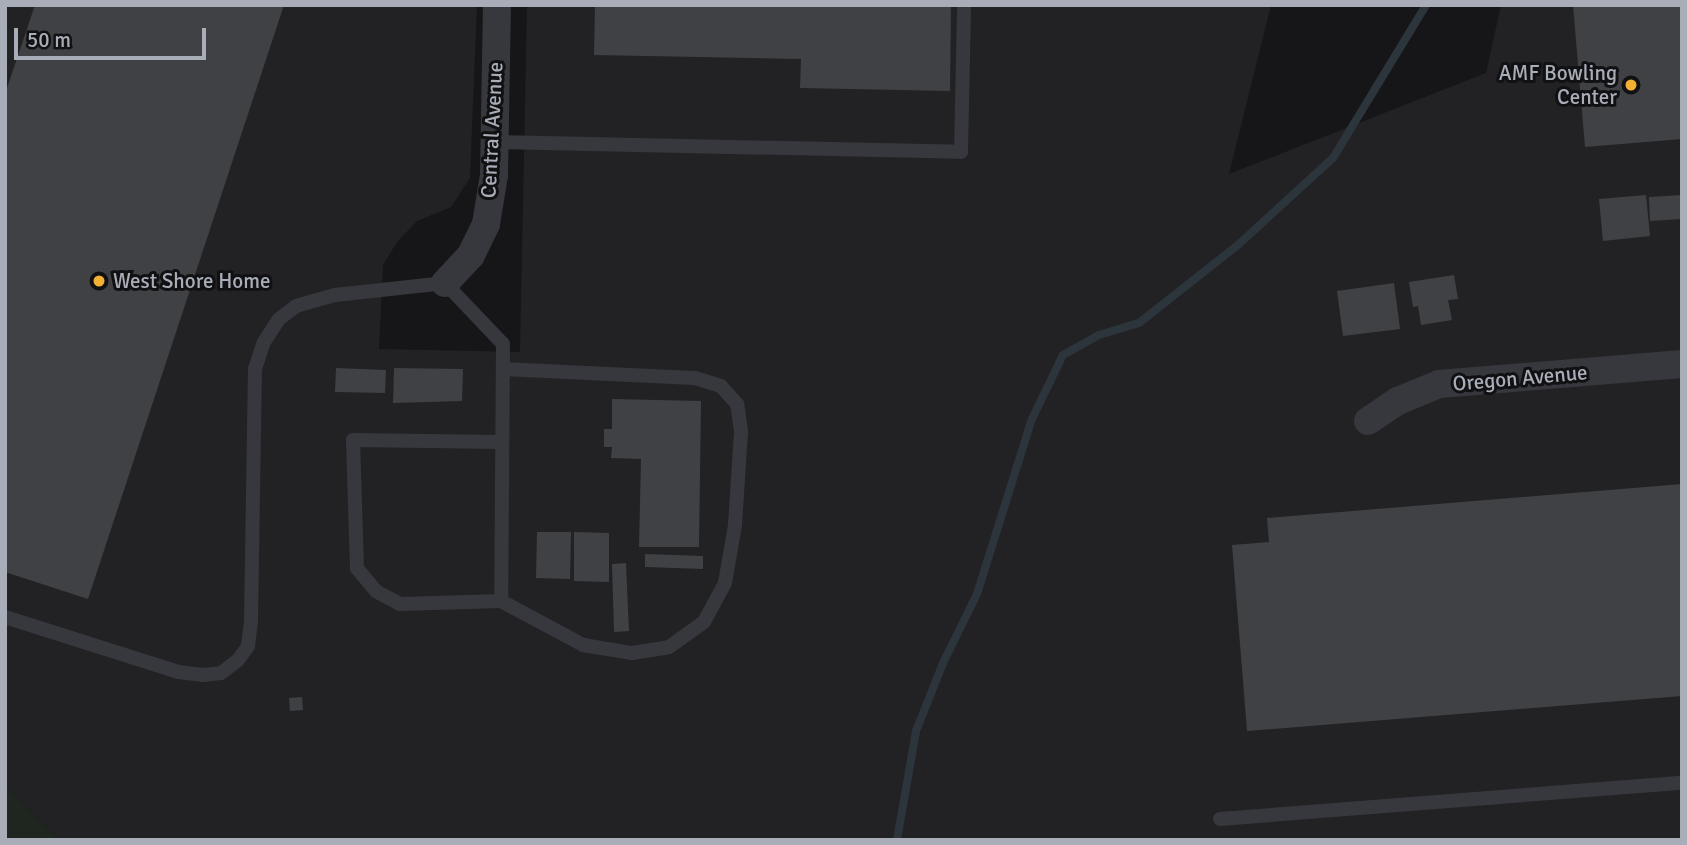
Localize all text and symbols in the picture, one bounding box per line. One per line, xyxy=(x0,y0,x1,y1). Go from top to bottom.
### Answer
scale bar xyxy=(18,14,210,58)
text: 50 m xyxy=(27,27,71,53)
place label: AMF Bowling Center xyxy=(1499,60,1617,110)
street label: Central Avenue xyxy=(476,61,508,199)
marker: AMF Bowling Center xyxy=(1623,77,1639,93)
place label: West Shore Home xyxy=(113,268,271,294)
marker: West Shore Home xyxy=(91,273,107,289)
street label: Oregon Avenue xyxy=(1451,360,1589,396)

